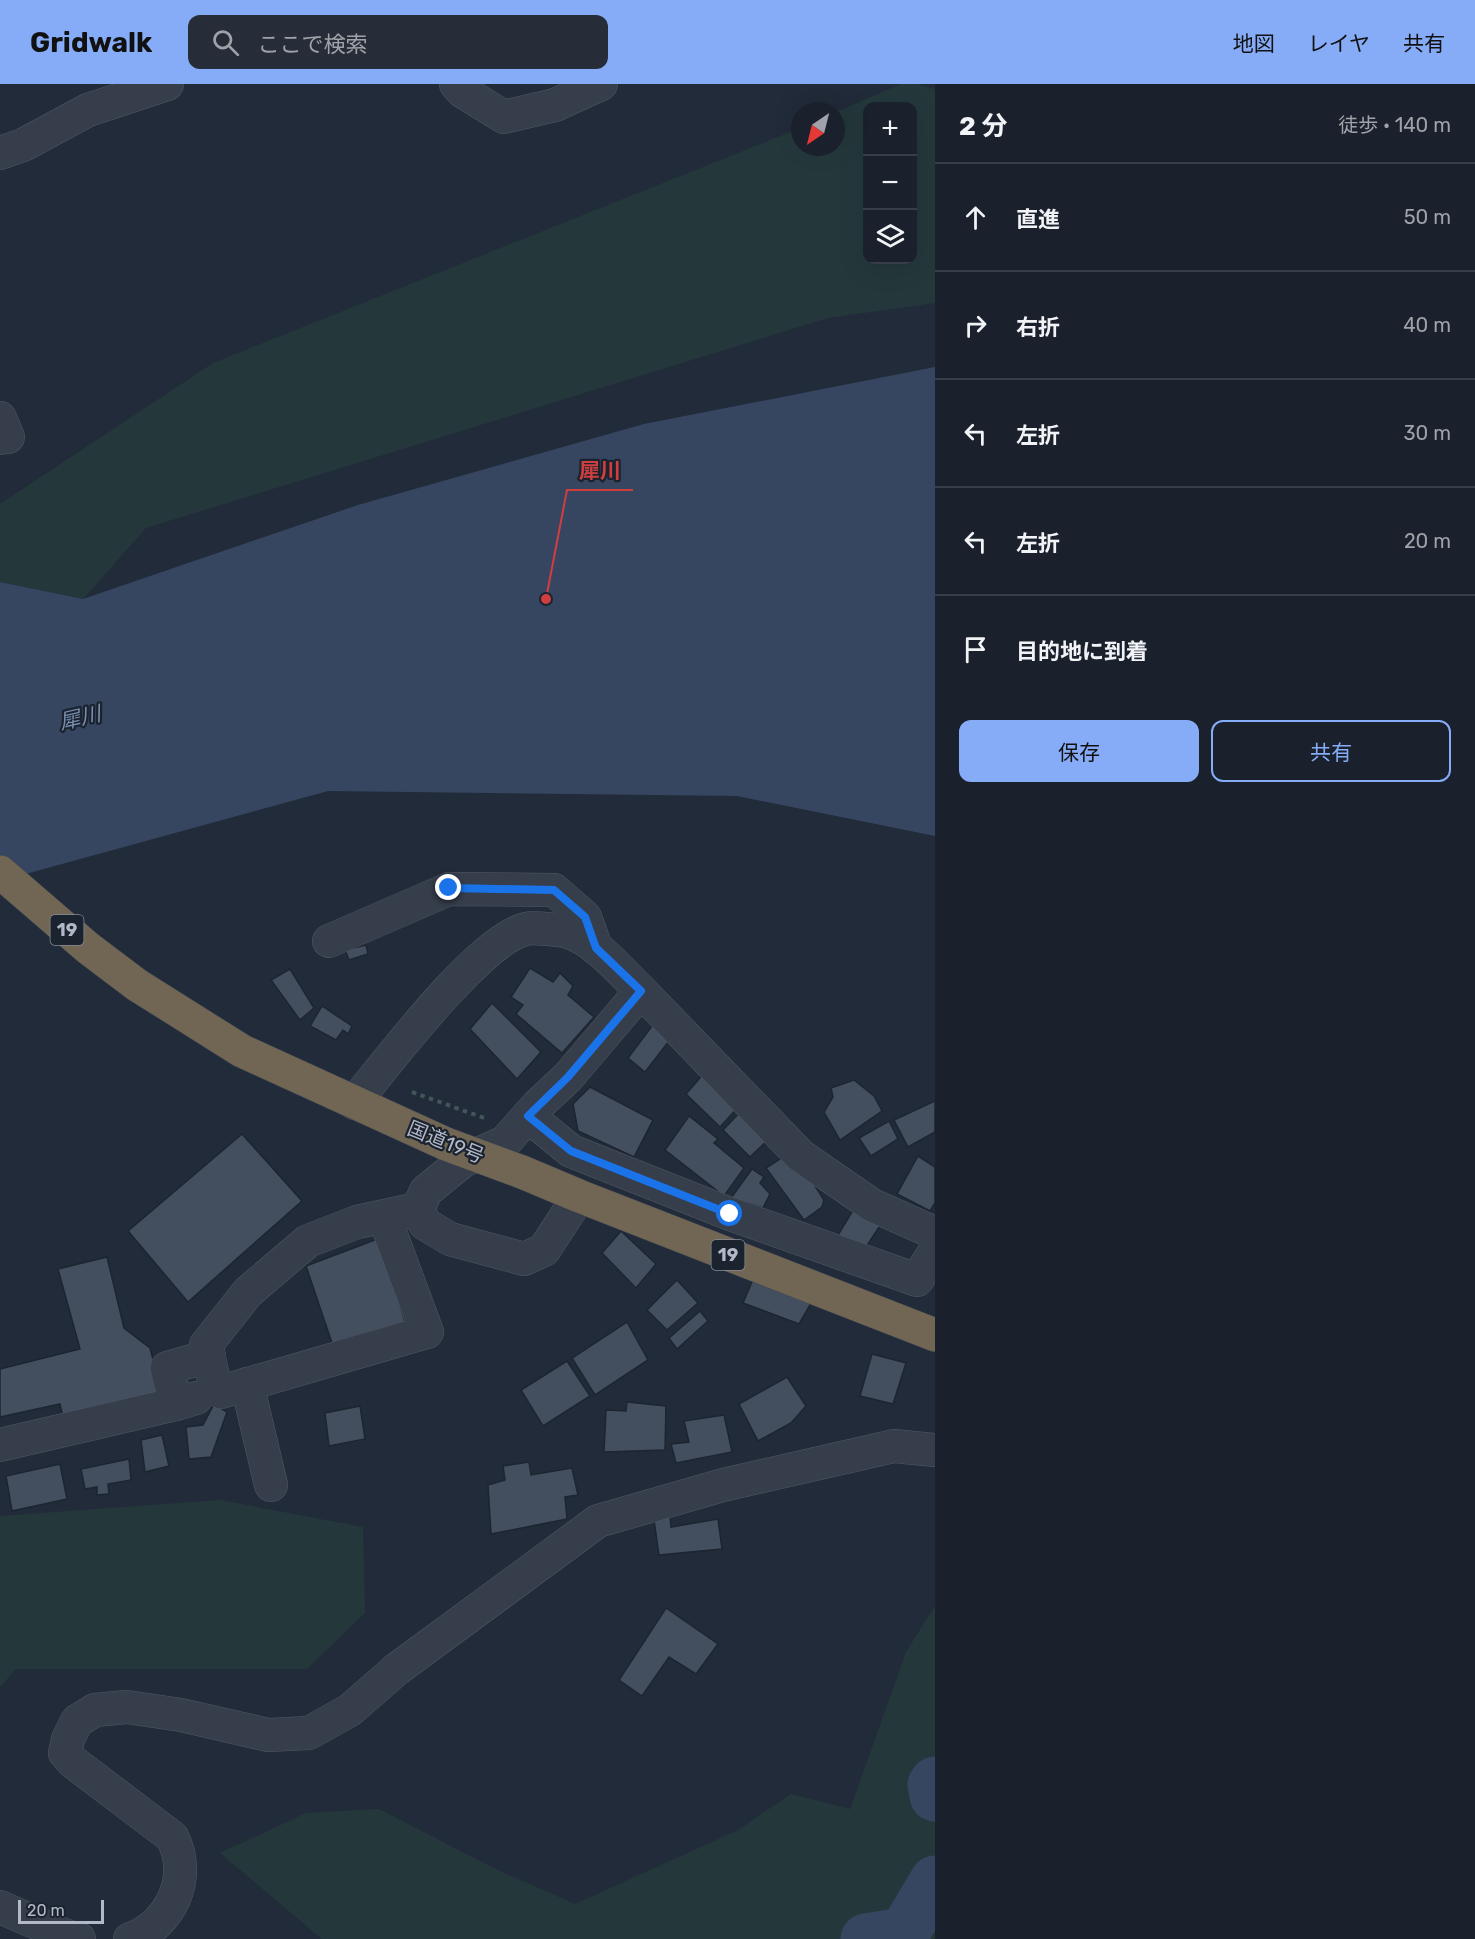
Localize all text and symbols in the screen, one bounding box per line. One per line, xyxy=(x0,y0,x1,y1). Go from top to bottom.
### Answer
search box xyxy=(188,15,608,69)
text: Gridwalk xyxy=(30,26,152,59)
icon: search xyxy=(209,26,242,59)
text: ここで検索 xyxy=(257,31,367,58)
text: 地図 xyxy=(1233,31,1275,56)
text: レイヤ xyxy=(1308,31,1370,56)
text: 共有 xyxy=(1403,31,1445,56)
north arrow xyxy=(791,102,845,156)
map controls xyxy=(863,102,917,264)
button: + xyxy=(863,102,917,156)
text: 2 分 xyxy=(959,111,1007,142)
text: 徒歩 · 140 m xyxy=(1338,113,1451,137)
button: − xyxy=(863,156,917,210)
icon: ahead xyxy=(959,201,992,234)
text: 50 m xyxy=(1404,205,1451,229)
text: 直進 xyxy=(1016,206,1060,233)
button: layers xyxy=(863,210,917,264)
icon: right xyxy=(959,309,992,342)
text: 40 m xyxy=(1403,313,1451,337)
text: 右折 xyxy=(1016,314,1060,341)
icon: left xyxy=(959,417,992,450)
text: 30 m xyxy=(1404,421,1451,445)
text: 左折 xyxy=(1016,422,1060,449)
callout: 犀川 xyxy=(567,451,633,490)
text: 犀川 xyxy=(579,458,621,483)
icon: left xyxy=(959,525,992,558)
text: 20 m xyxy=(1404,529,1451,553)
text: 左折 xyxy=(1016,530,1060,557)
icon: arrive xyxy=(959,633,992,666)
text: 目的地に到着 xyxy=(1016,638,1148,665)
water label: 犀川 xyxy=(57,700,105,734)
button: 保存 xyxy=(959,720,1199,782)
button: 共有 xyxy=(1211,720,1451,782)
route end xyxy=(435,874,461,900)
road number: 19 xyxy=(50,915,84,945)
street label: 国道19号 xyxy=(404,1116,488,1168)
route start xyxy=(716,1200,742,1226)
road number: 19 xyxy=(712,1240,744,1270)
scale bar xyxy=(18,1897,104,1924)
text: 20 m xyxy=(27,1901,65,1920)

